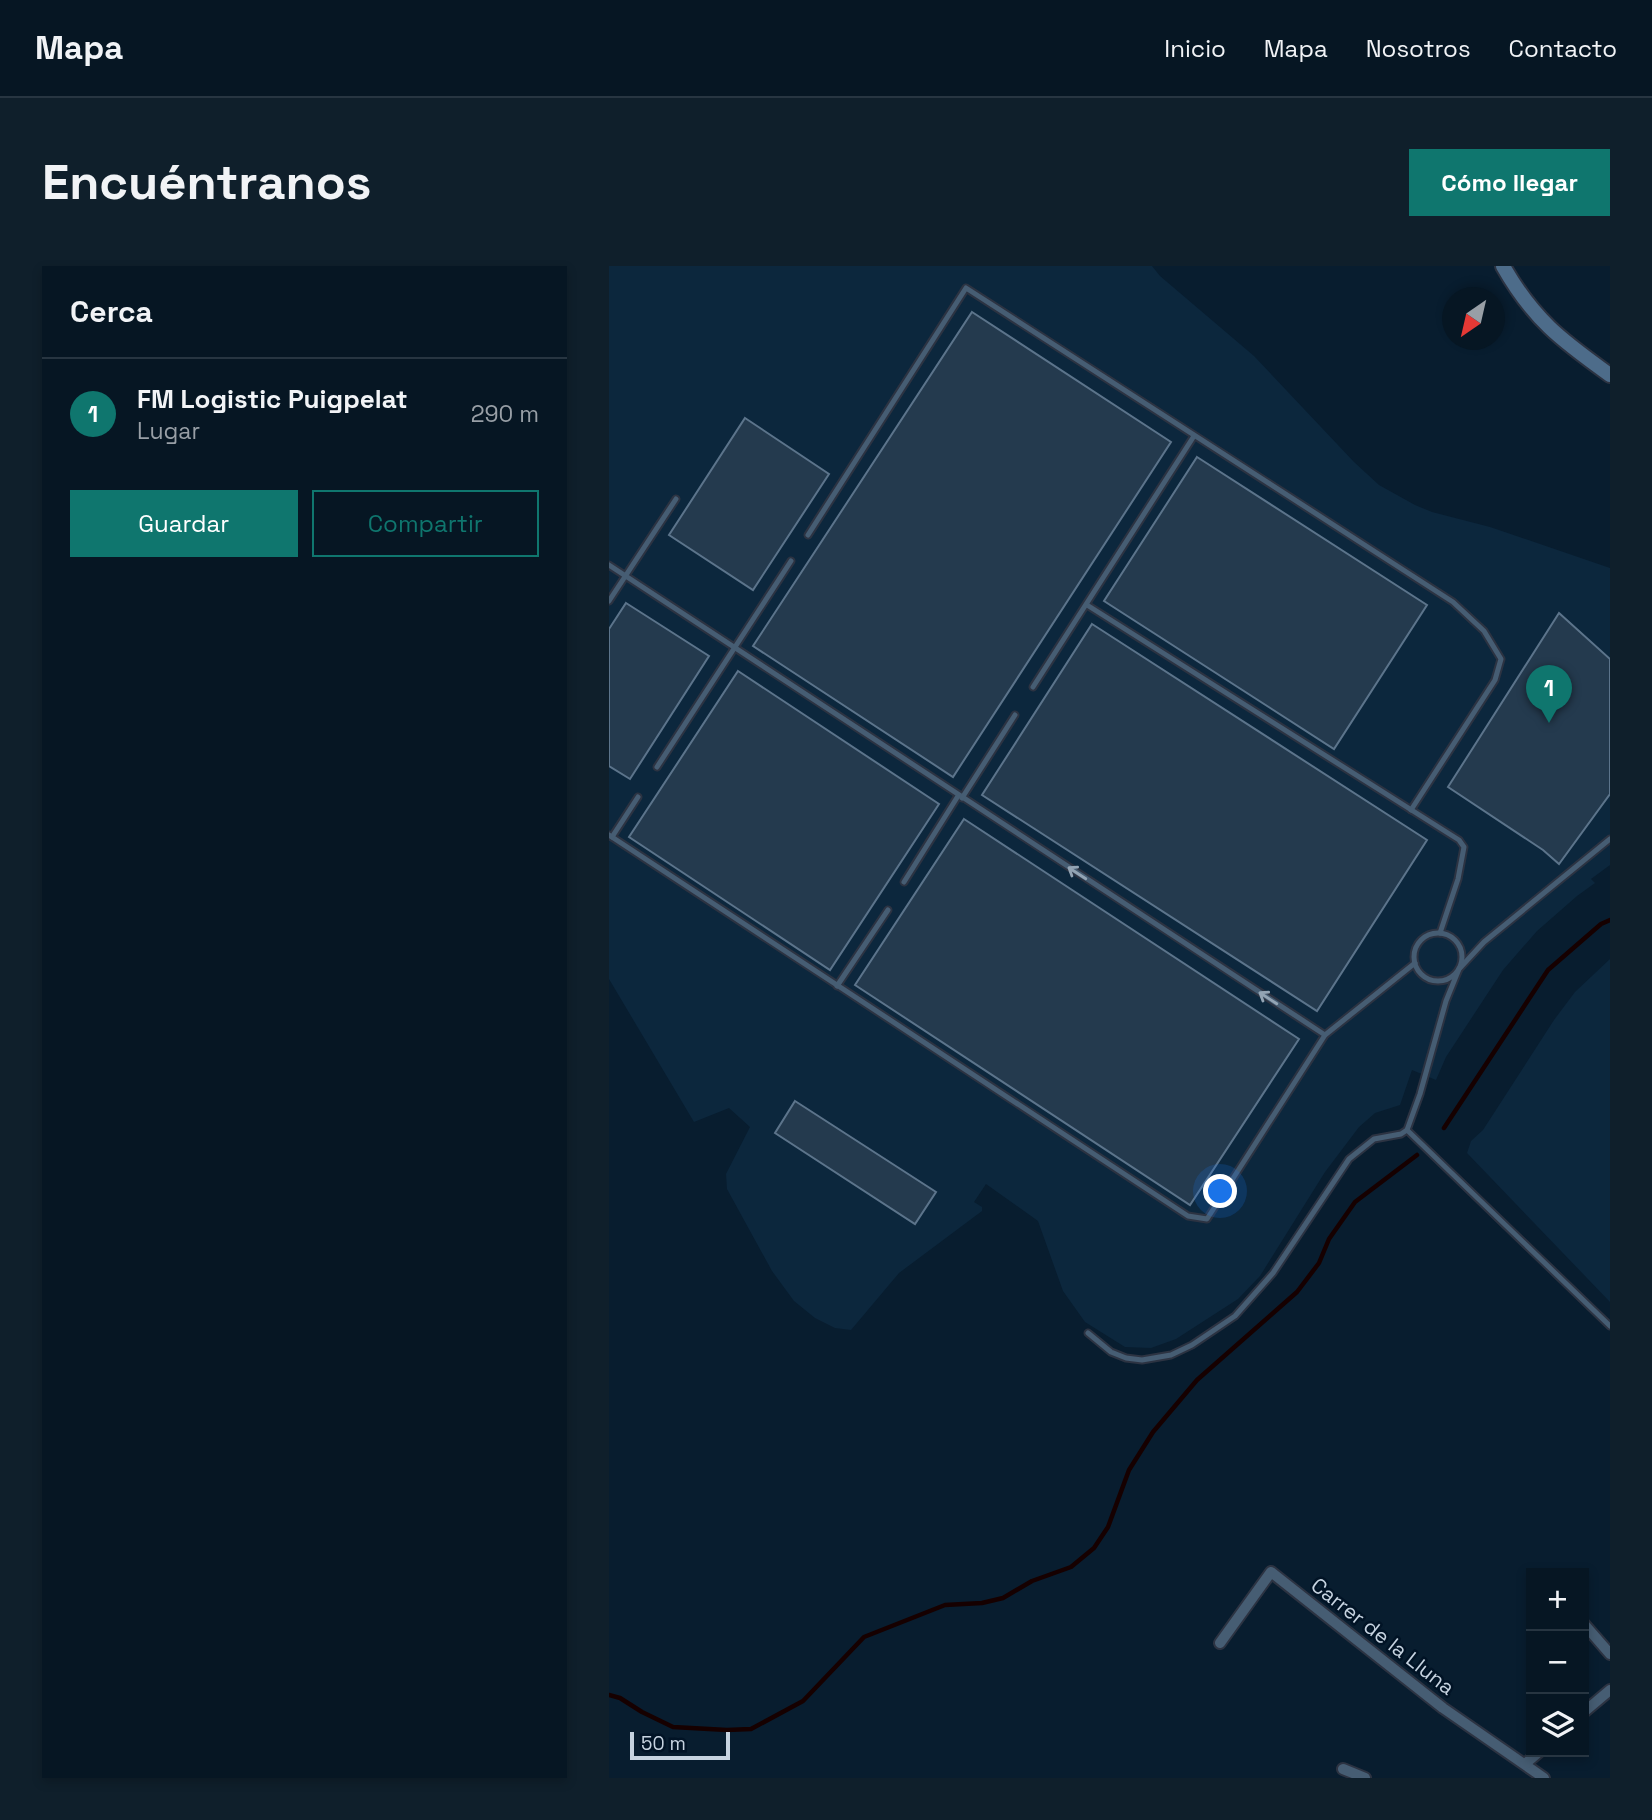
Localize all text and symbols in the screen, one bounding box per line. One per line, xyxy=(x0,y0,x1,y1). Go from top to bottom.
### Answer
text: Mapa xyxy=(35,27,123,69)
text: Inicio xyxy=(1164,33,1226,64)
text: Mapa xyxy=(1264,33,1328,64)
text: Nosotros xyxy=(1366,33,1471,64)
text: Contacto xyxy=(1509,33,1617,64)
button: Cómo llegar xyxy=(1409,149,1610,216)
text: Encuéntranos xyxy=(42,151,371,213)
north arrow xyxy=(1442,287,1505,350)
text: Cerca xyxy=(70,292,153,331)
text: FM Logistic Puigpelat xyxy=(137,382,408,416)
text: 1 xyxy=(88,399,98,429)
text: 290 m xyxy=(471,399,539,429)
text: Lugar xyxy=(137,416,200,446)
button: Guardar xyxy=(70,490,298,557)
button: Compartir xyxy=(312,490,539,557)
pin: 1 xyxy=(1526,665,1572,723)
one-way arrow xyxy=(1068,866,1088,880)
one-way arrow xyxy=(1258,991,1278,1005)
your location xyxy=(1203,1174,1237,1208)
map controls xyxy=(1526,1568,1589,1757)
button: + xyxy=(1526,1568,1589,1631)
street label: Carrer de la Lluna xyxy=(1306,1571,1460,1701)
button: − xyxy=(1526,1631,1589,1694)
button: layers xyxy=(1526,1694,1589,1757)
scale bar xyxy=(630,1729,730,1761)
text: 50 m xyxy=(641,1731,686,1756)

